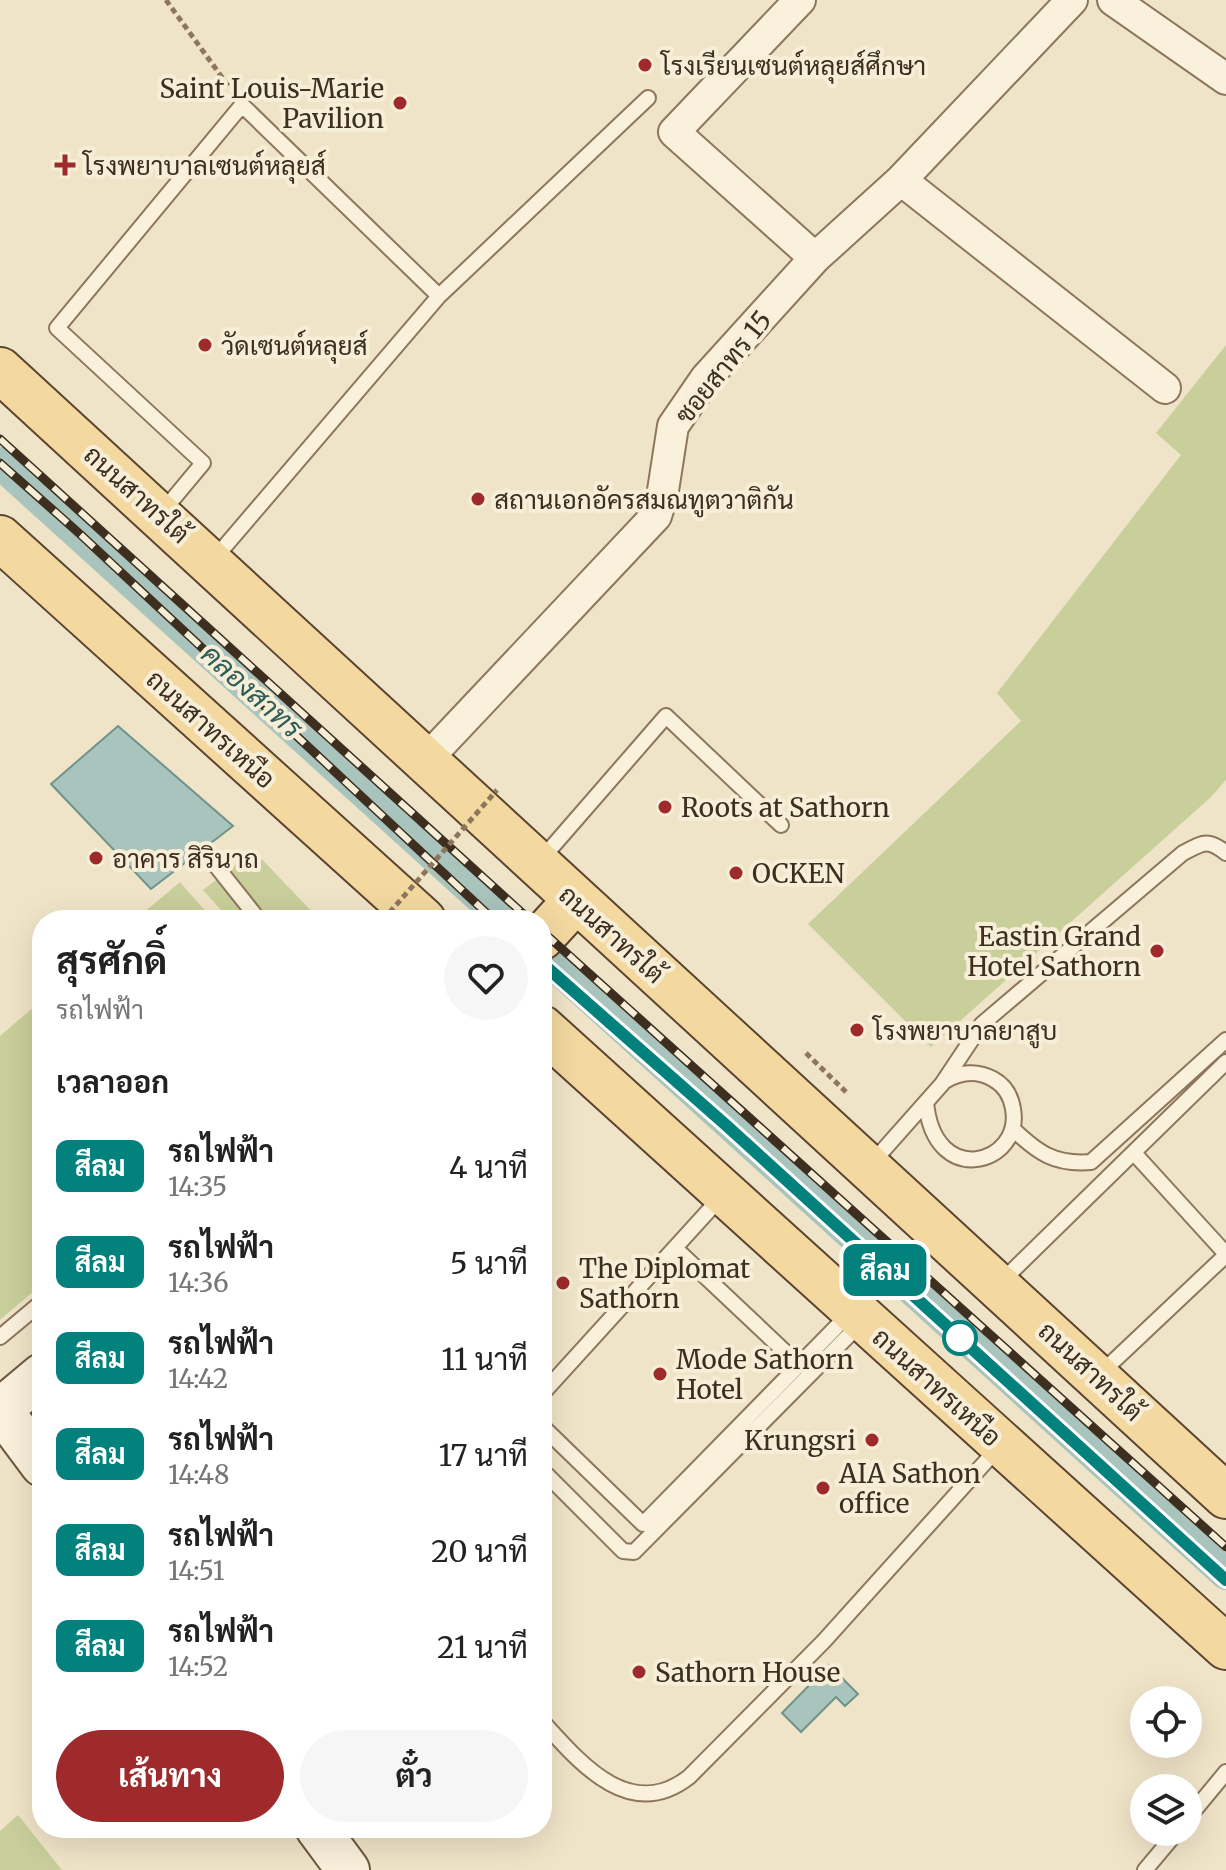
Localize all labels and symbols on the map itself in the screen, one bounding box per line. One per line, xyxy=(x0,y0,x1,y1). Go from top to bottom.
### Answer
place label: โรงเรียนเซนต์หลุยส์ศึกษา xyxy=(659,49,926,84)
marker: โรงเรียนเซนต์หลุยส์ศึกษา xyxy=(636,56,654,74)
place label: Saint Louis-Marie Pavilion xyxy=(159,72,384,135)
marker: Saint Louis-Marie Pavilion xyxy=(391,94,409,112)
place label: โรงพยาบาลเซนต์หลุยส์ xyxy=(81,149,326,184)
marker: โรงพยาบาลเซนต์หลุยส์ xyxy=(54,154,76,176)
street label: ซอยสาทร 15 xyxy=(667,304,779,430)
place label: วัดเซนต์หลุยส์ xyxy=(221,329,368,364)
marker: วัดเซนต์หลุยส์ xyxy=(196,336,214,354)
street label: ถนนสาทรใต้ xyxy=(77,438,197,551)
place label: สถานเอกอัครสมณทูตวาติกัน xyxy=(494,483,794,518)
marker: สถานเอกอัครสมณทูตวาติกัน xyxy=(469,490,487,508)
water label: คลองสาทร xyxy=(194,636,311,747)
street label: ถนนสาทรเหนือ xyxy=(140,663,282,795)
place label: Roots at Sathorn xyxy=(681,791,890,824)
marker: Roots at Sathorn xyxy=(656,798,674,816)
place label: อาคาร สิรินาถ xyxy=(112,842,259,875)
marker: อาคาร สิรินาถ xyxy=(87,849,105,867)
place label: OCKEN xyxy=(752,857,845,890)
marker: OCKEN xyxy=(727,864,745,882)
street label: ถนนสาทรใต้ xyxy=(552,878,672,991)
place label: Eastin Grand Hotel Sathorn xyxy=(967,920,1141,983)
marker: Eastin Grand Hotel Sathorn xyxy=(1148,942,1166,960)
place label: โรงพยาบาลยาสูบ xyxy=(871,1014,1057,1049)
marker: โรงพยาบาลยาสูบ xyxy=(848,1021,866,1039)
line badge: สีลม xyxy=(829,1244,941,1296)
place label: The Diplomat Sathorn xyxy=(579,1252,750,1315)
marker: The Diplomat Sathorn xyxy=(554,1274,572,1292)
street label: ถนนสาทรใต้ xyxy=(1032,1314,1151,1428)
street label: ถนนสาทรเหนือ xyxy=(866,1321,1008,1453)
unlabelled marker xyxy=(943,1321,977,1355)
place label: Mode Sathorn Hotel xyxy=(676,1343,854,1406)
marker: Mode Sathorn Hotel xyxy=(651,1365,669,1383)
place label: Krungsri xyxy=(744,1424,856,1457)
marker: Krungsri xyxy=(863,1431,881,1449)
place label: AIA Sathon office xyxy=(838,1457,981,1520)
marker: AIA Sathon office xyxy=(814,1479,832,1497)
place label: Sathorn House xyxy=(655,1656,840,1689)
marker: Sathorn House xyxy=(630,1663,648,1681)

